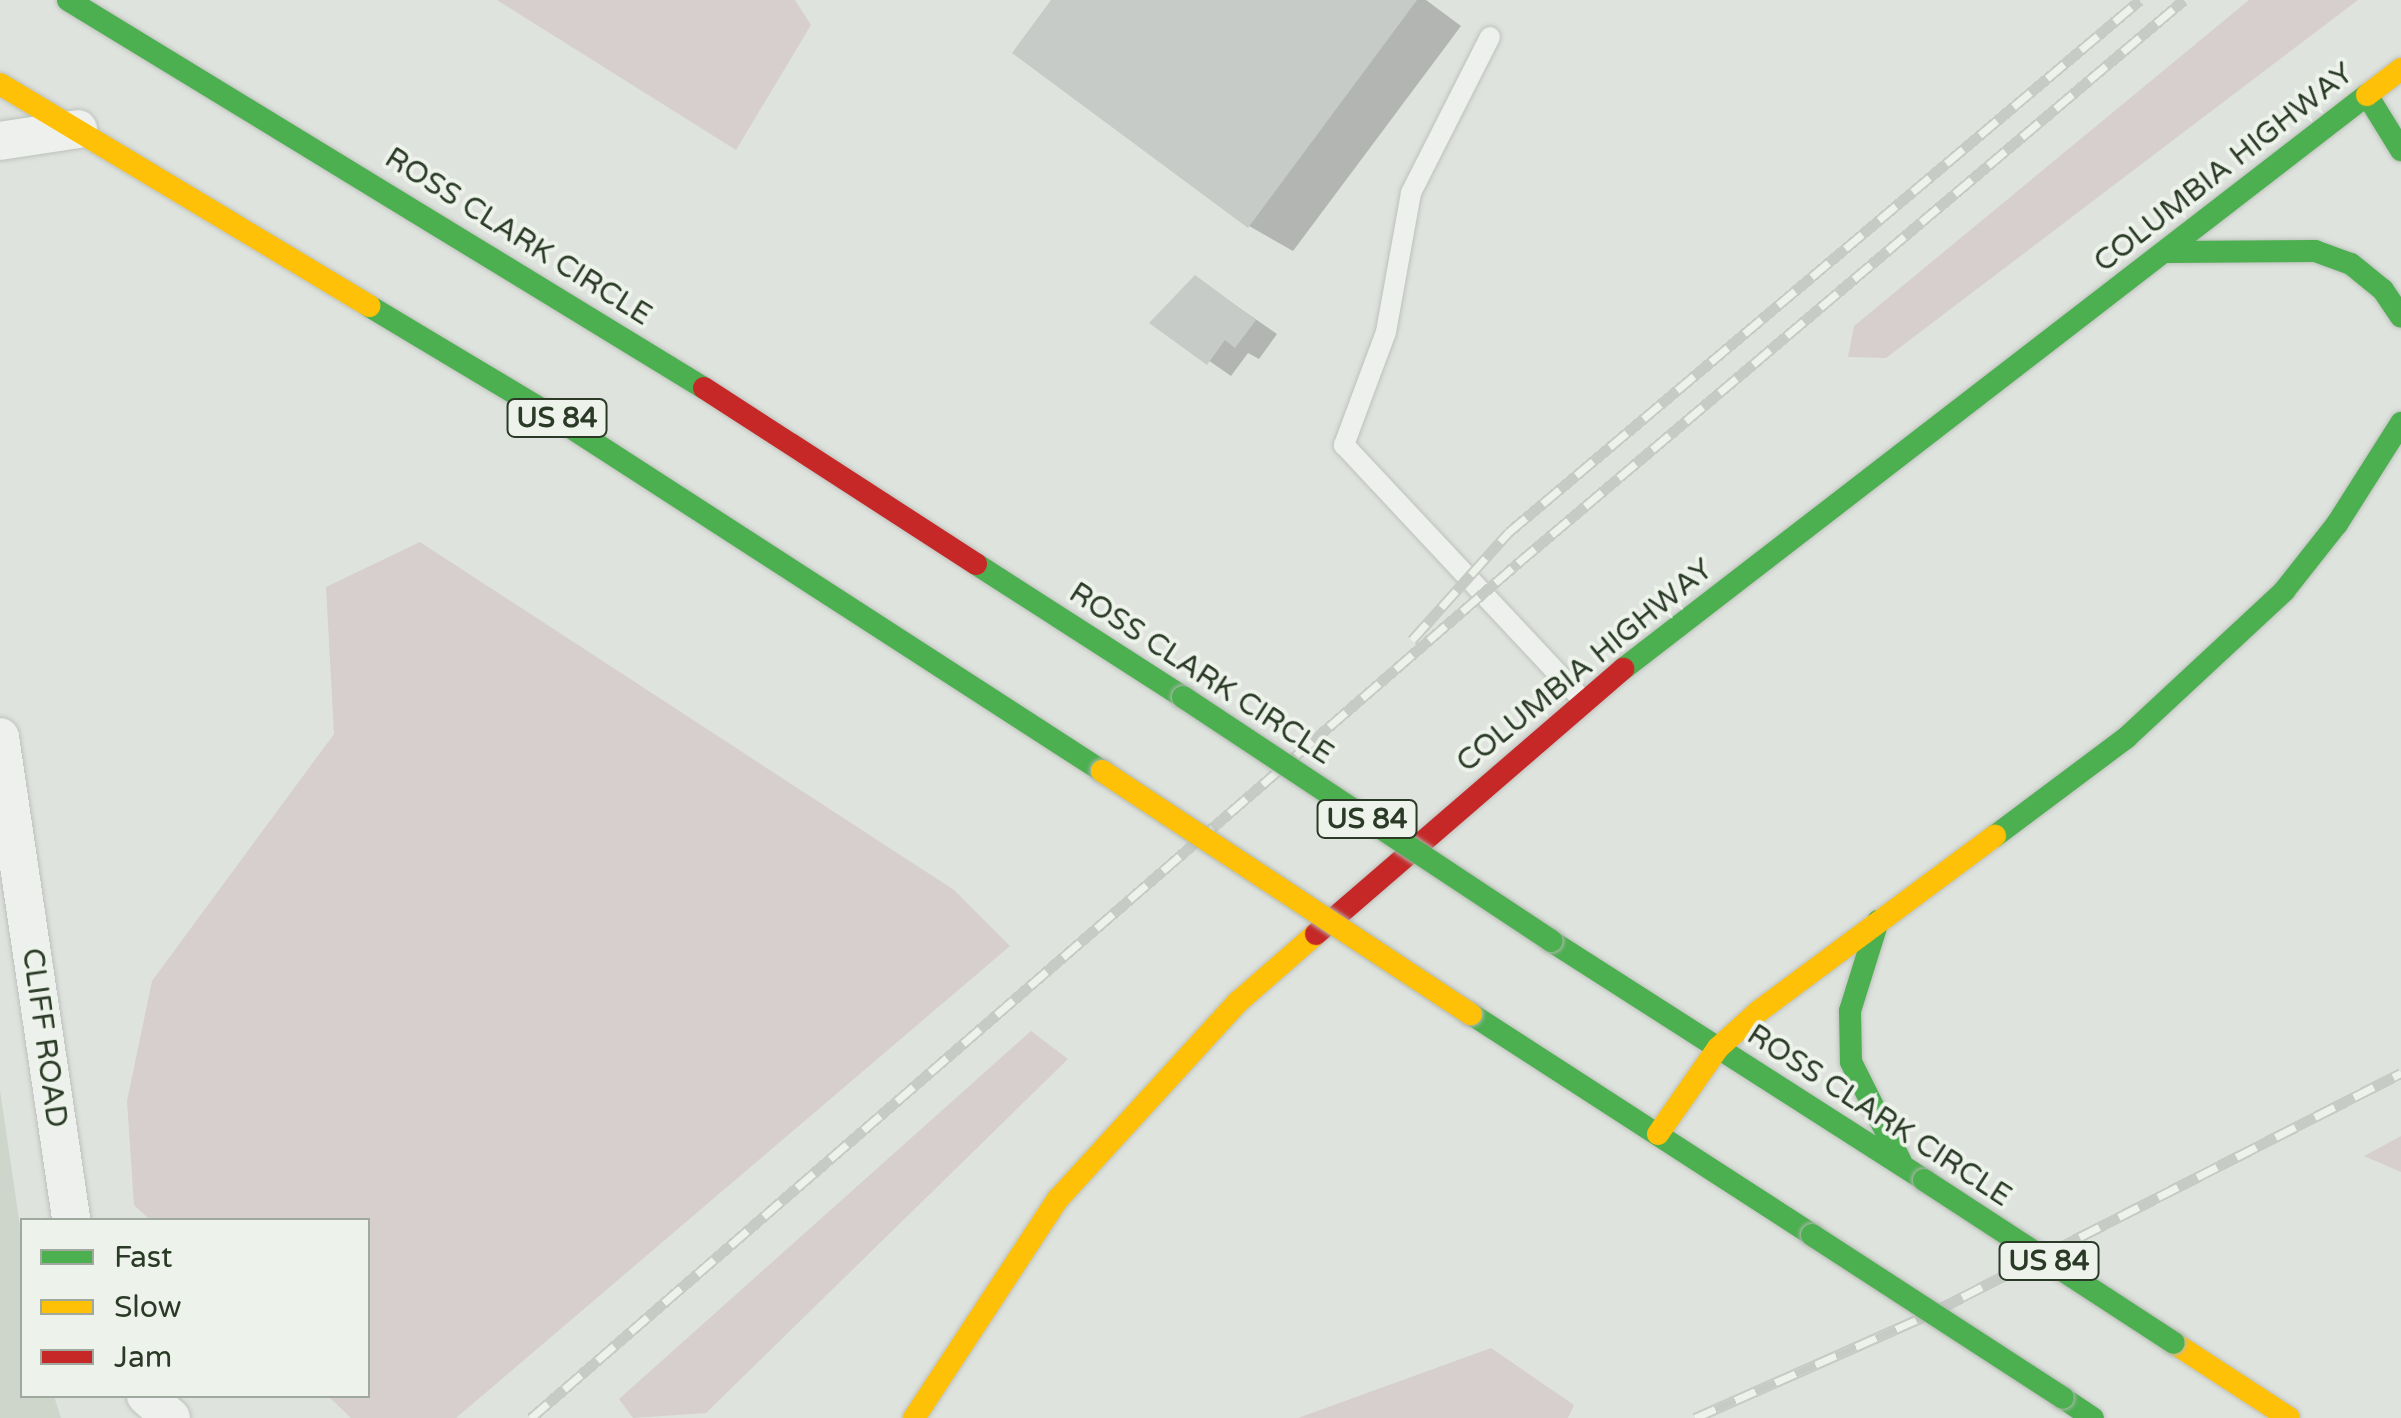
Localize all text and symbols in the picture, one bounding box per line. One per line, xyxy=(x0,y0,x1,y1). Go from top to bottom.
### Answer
street label: COLUMBIA HIGHWAY xyxy=(2087,56,2361,280)
street label: ROSS CLARK CIRCLE xyxy=(378,140,658,334)
road number: US 84 xyxy=(504,395,610,441)
street label: COLUMBIA HIGHWAY xyxy=(1450,552,1720,780)
street label: ROSS CLARK CIRCLE xyxy=(1062,575,1340,773)
road number: US 84 xyxy=(1314,796,1420,842)
street label: CLIFF ROAD xyxy=(14,946,74,1130)
street label: ROSS CLARK CIRCLE xyxy=(1740,1017,2018,1215)
legend xyxy=(20,1218,370,1398)
road number: US 84 xyxy=(1996,1238,2102,1284)
text: Fast xyxy=(114,1239,173,1276)
text: Slow xyxy=(114,1289,182,1326)
text: Jam xyxy=(114,1339,172,1376)

